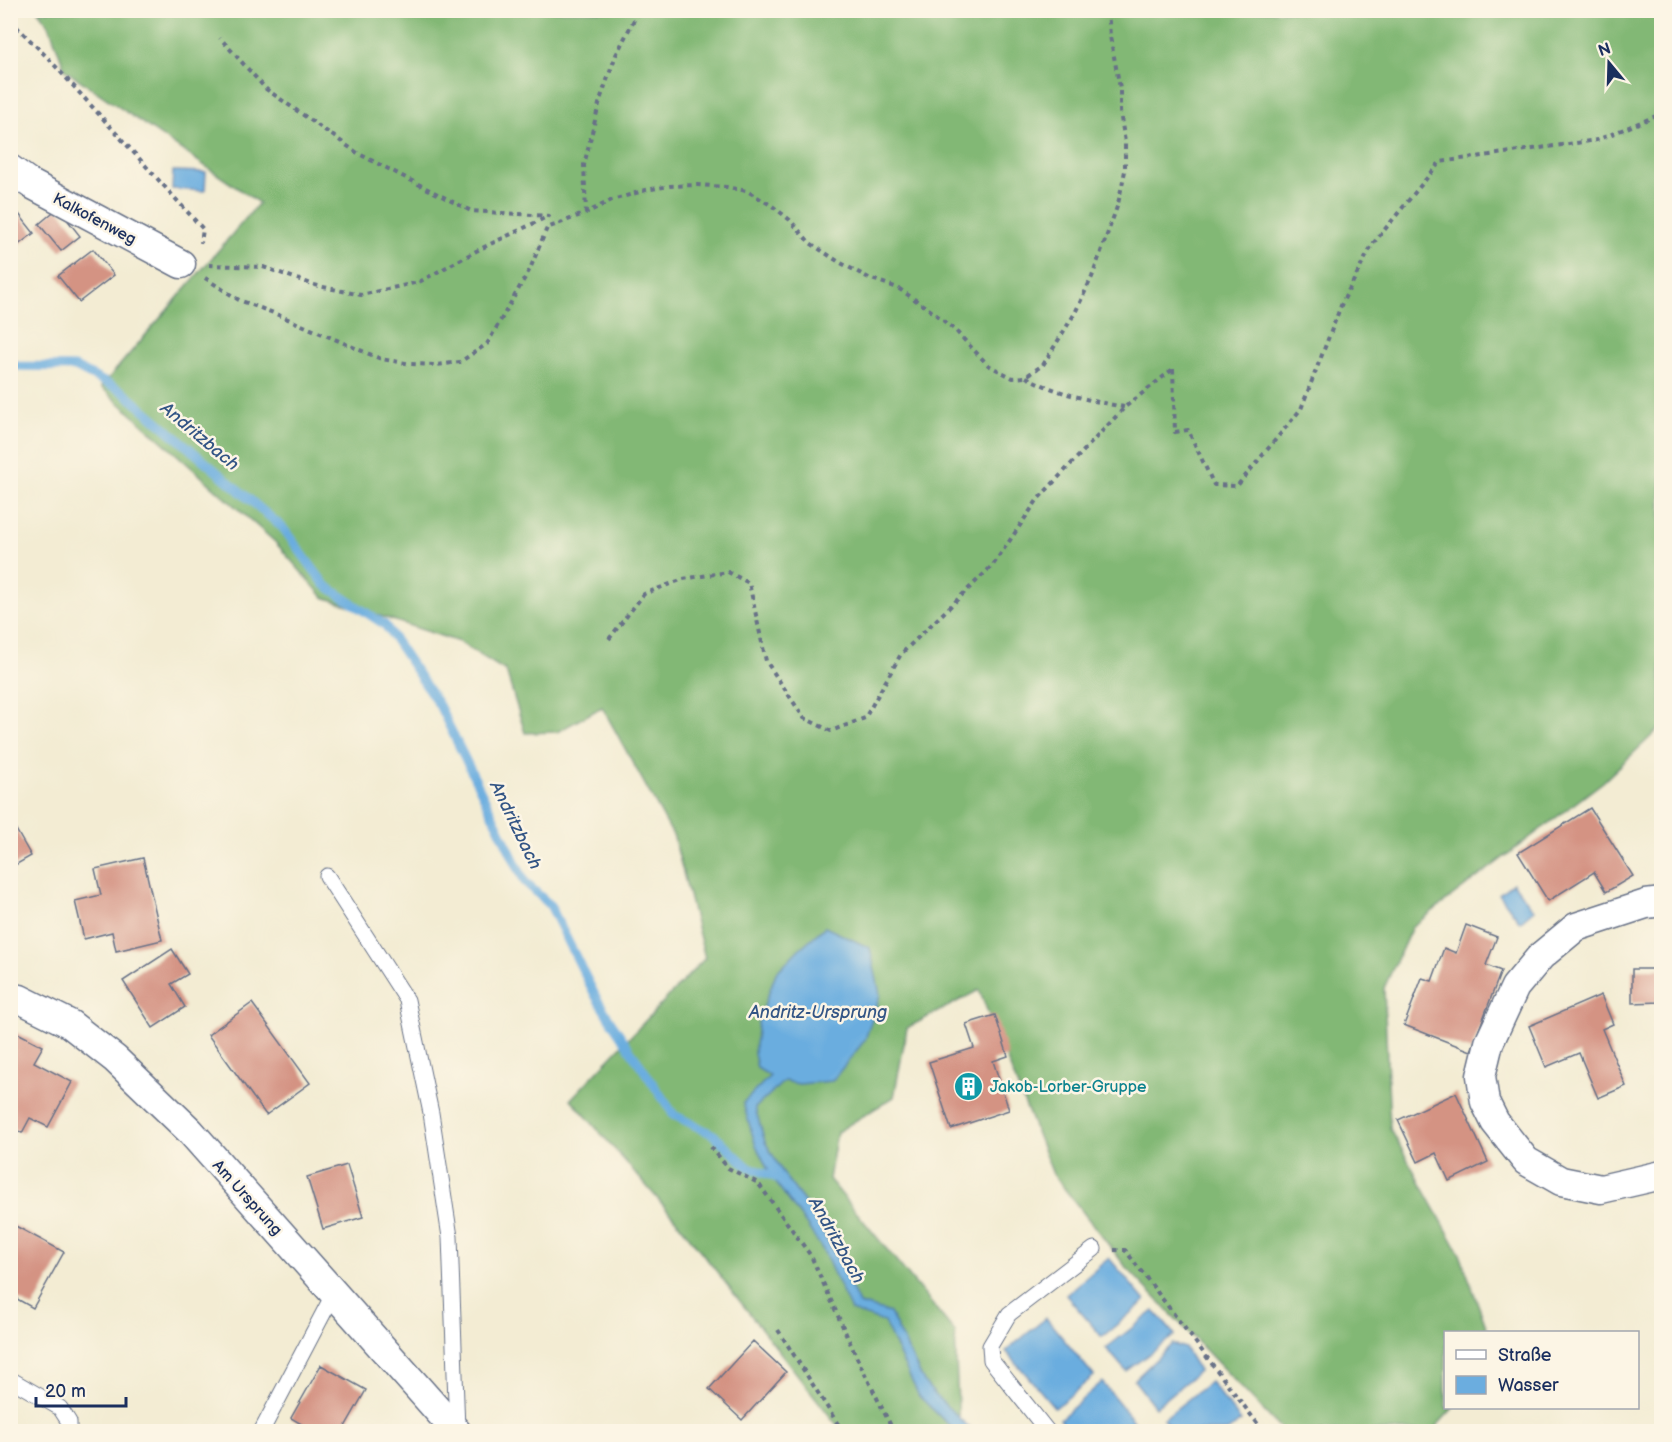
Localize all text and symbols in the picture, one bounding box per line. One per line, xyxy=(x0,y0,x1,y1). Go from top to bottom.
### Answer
north arrow xyxy=(1579,33,1639,93)
text: N xyxy=(1596,39,1613,61)
street label: Kalkofenweg xyxy=(49,189,139,249)
water label: Andritzbach xyxy=(156,397,243,475)
water label: Andritzbach xyxy=(485,777,546,873)
water label: Andritz-Ursprung xyxy=(748,1002,887,1023)
building icon: Jakob-Lorber-Gruppe xyxy=(953,1070,985,1102)
place label: Jakob-Lorber-Gruppe xyxy=(990,1078,1147,1097)
street label: Am Ursprung xyxy=(208,1156,286,1240)
water label: Andritzbach xyxy=(804,1193,869,1287)
legend xyxy=(1444,1331,1639,1409)
text: Straße xyxy=(1498,1345,1552,1366)
scale bar xyxy=(36,1370,126,1408)
text: Wasser xyxy=(1498,1375,1559,1396)
text: 20 m xyxy=(45,1381,86,1402)

